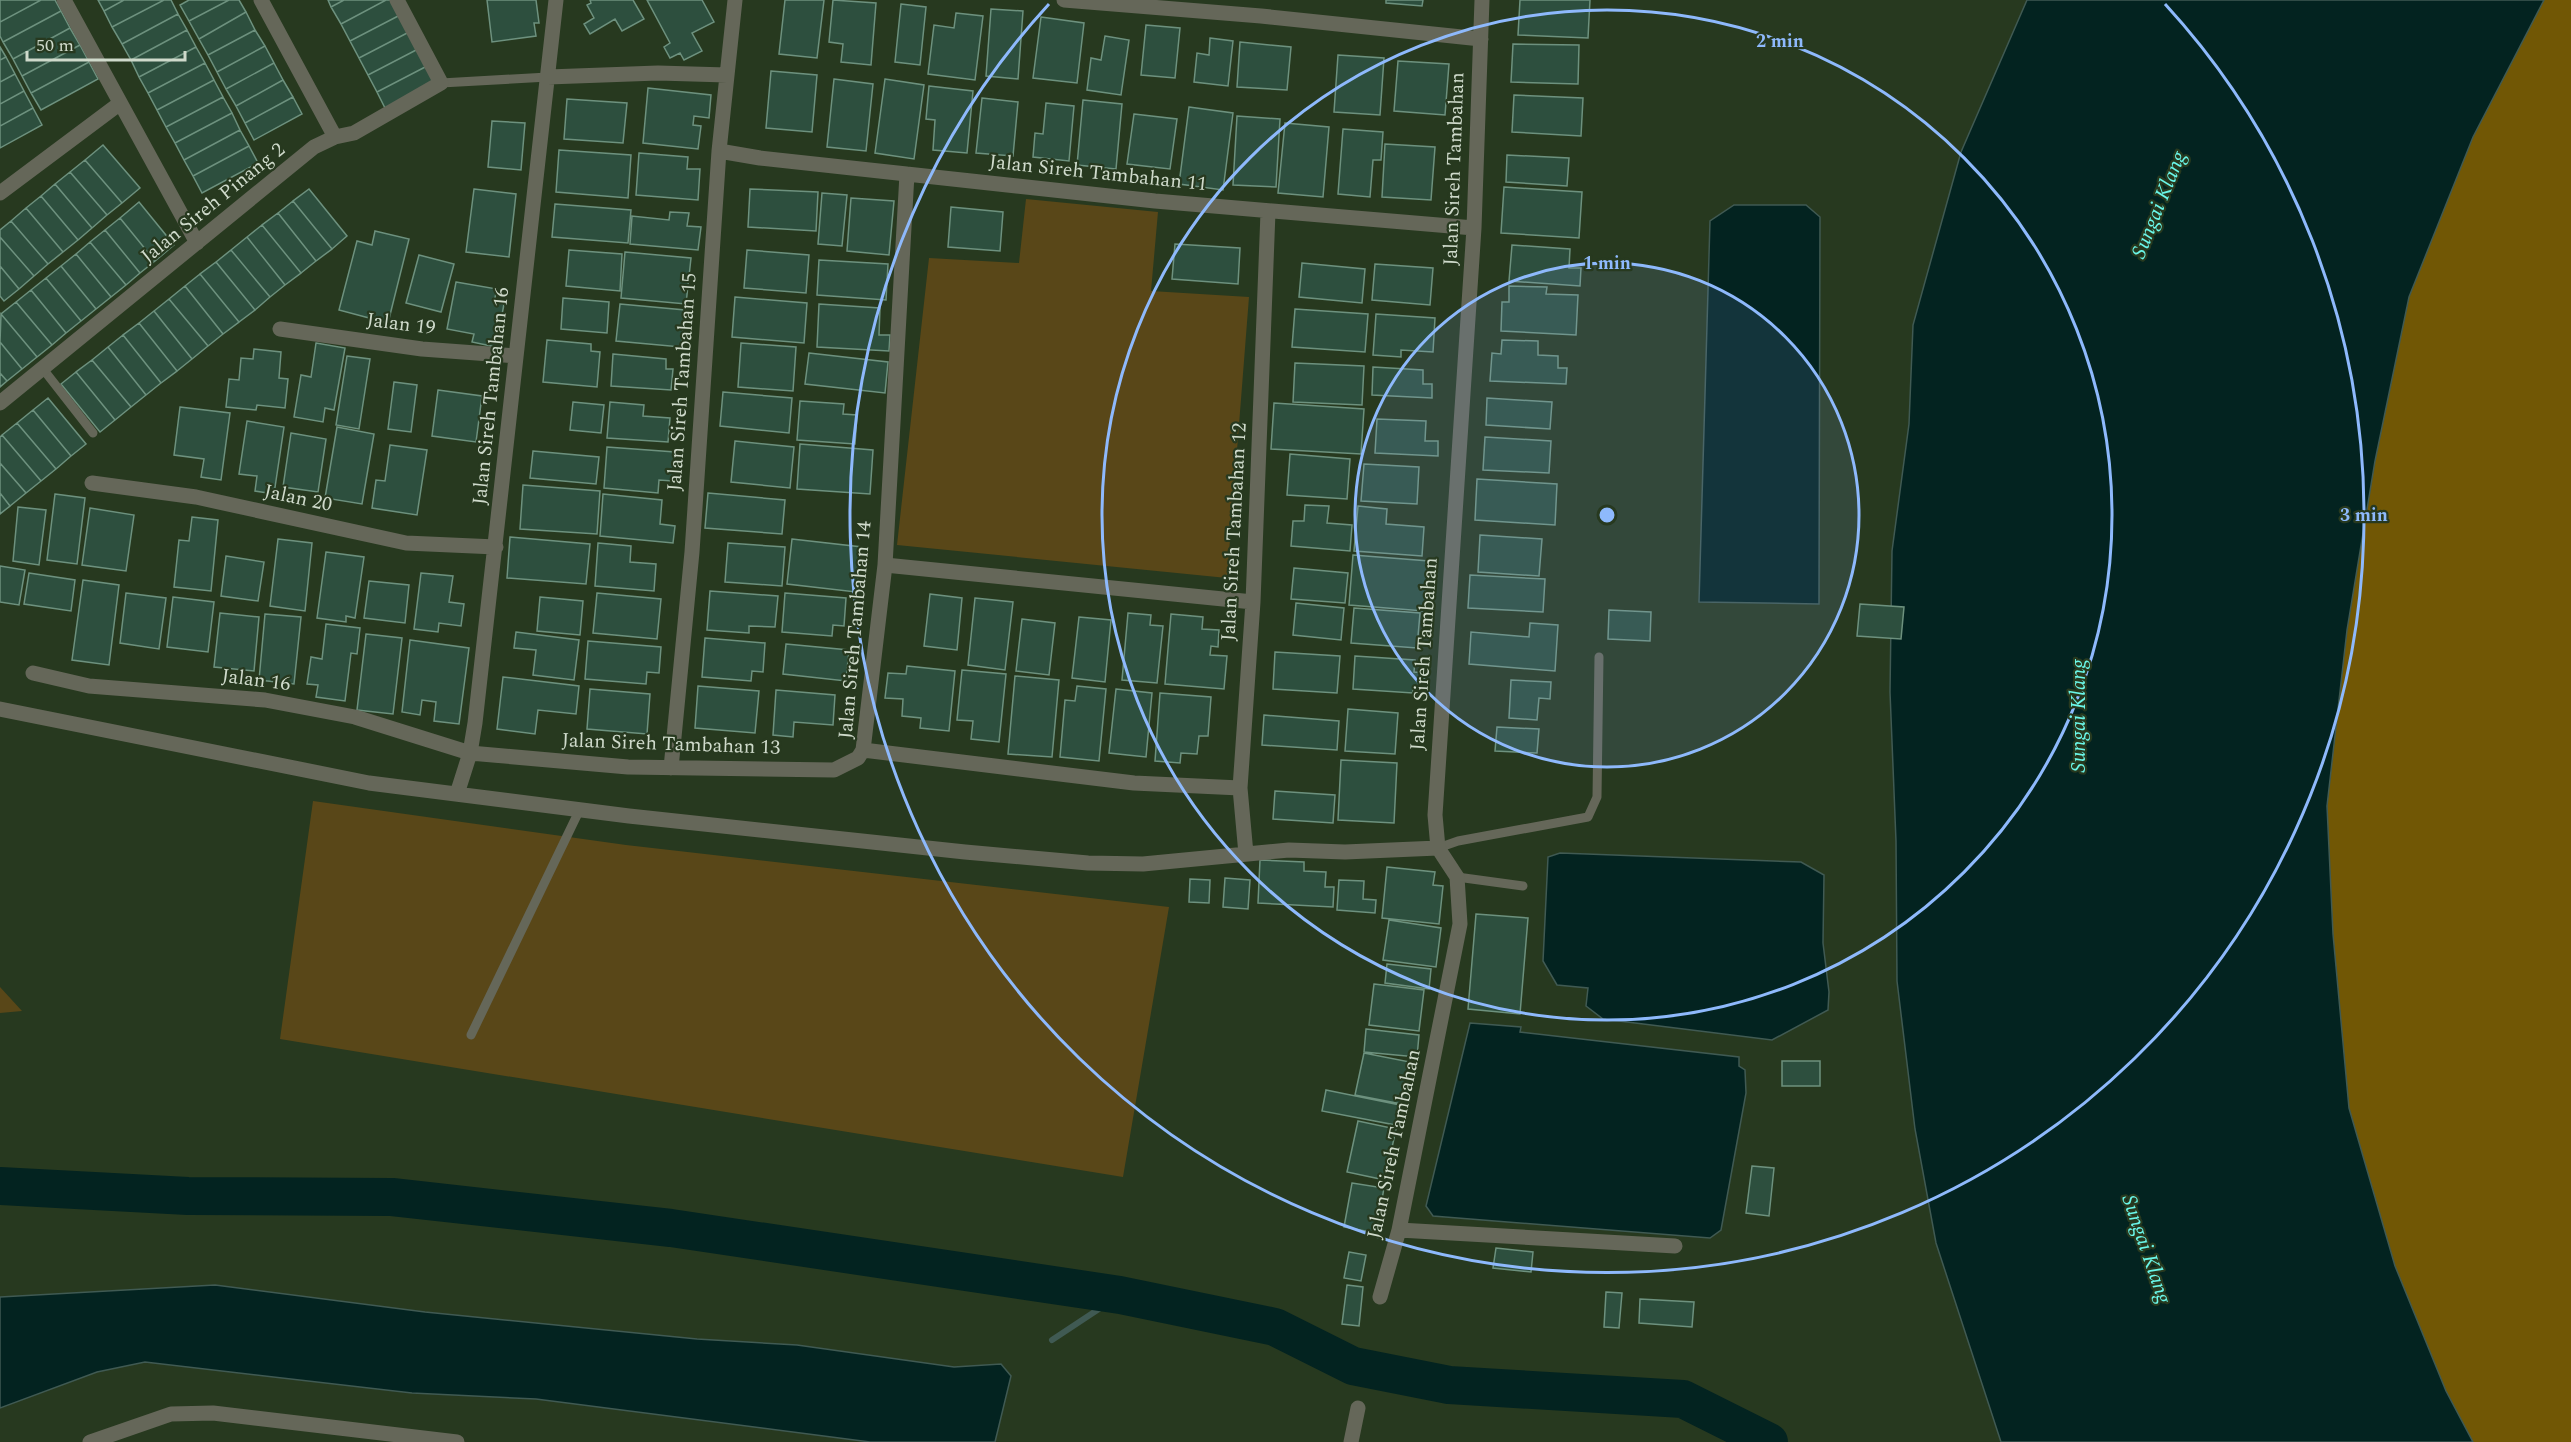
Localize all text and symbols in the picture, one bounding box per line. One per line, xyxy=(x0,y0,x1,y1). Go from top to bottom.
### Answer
scale bar xyxy=(27,24,184,62)
text: 2 min xyxy=(1756,28,1804,55)
text: 50 m xyxy=(36,32,74,59)
street label: Jalan Sireh Tambahan xyxy=(1436,72,1472,266)
street label: Jalan Sireh Pinang 2 xyxy=(134,135,292,271)
water label: Sungai Klang xyxy=(2123,146,2195,263)
street label: Jalan Sireh Tambahan 11 xyxy=(988,147,1208,199)
text: 1 min xyxy=(1583,250,1631,277)
street label: Jalan Sireh Tambahan 15 xyxy=(659,272,705,492)
street label: Jalan Sireh Tambahan 16 xyxy=(465,286,517,506)
street label: Jalan 19 xyxy=(365,305,437,343)
street label: Jalan Sireh Tambahan 12 xyxy=(1213,422,1255,642)
street label: Jalan 20 xyxy=(261,476,335,520)
text: 3 min xyxy=(2340,502,2388,529)
centre of rings xyxy=(1597,505,1617,525)
street label: Jalan Sireh Tambahan 14 xyxy=(831,520,879,740)
street label: Jalan Sireh Tambahan xyxy=(1402,556,1446,752)
water label: Sungai Klang xyxy=(2063,659,2095,773)
street label: Jalan 16 xyxy=(220,661,292,699)
street label: Jalan Sireh Tambahan 13 xyxy=(561,725,781,763)
street label: Jalan Sireh Tambahan xyxy=(1359,1046,1429,1242)
water label: Sungai Klang xyxy=(2112,1190,2180,1308)

